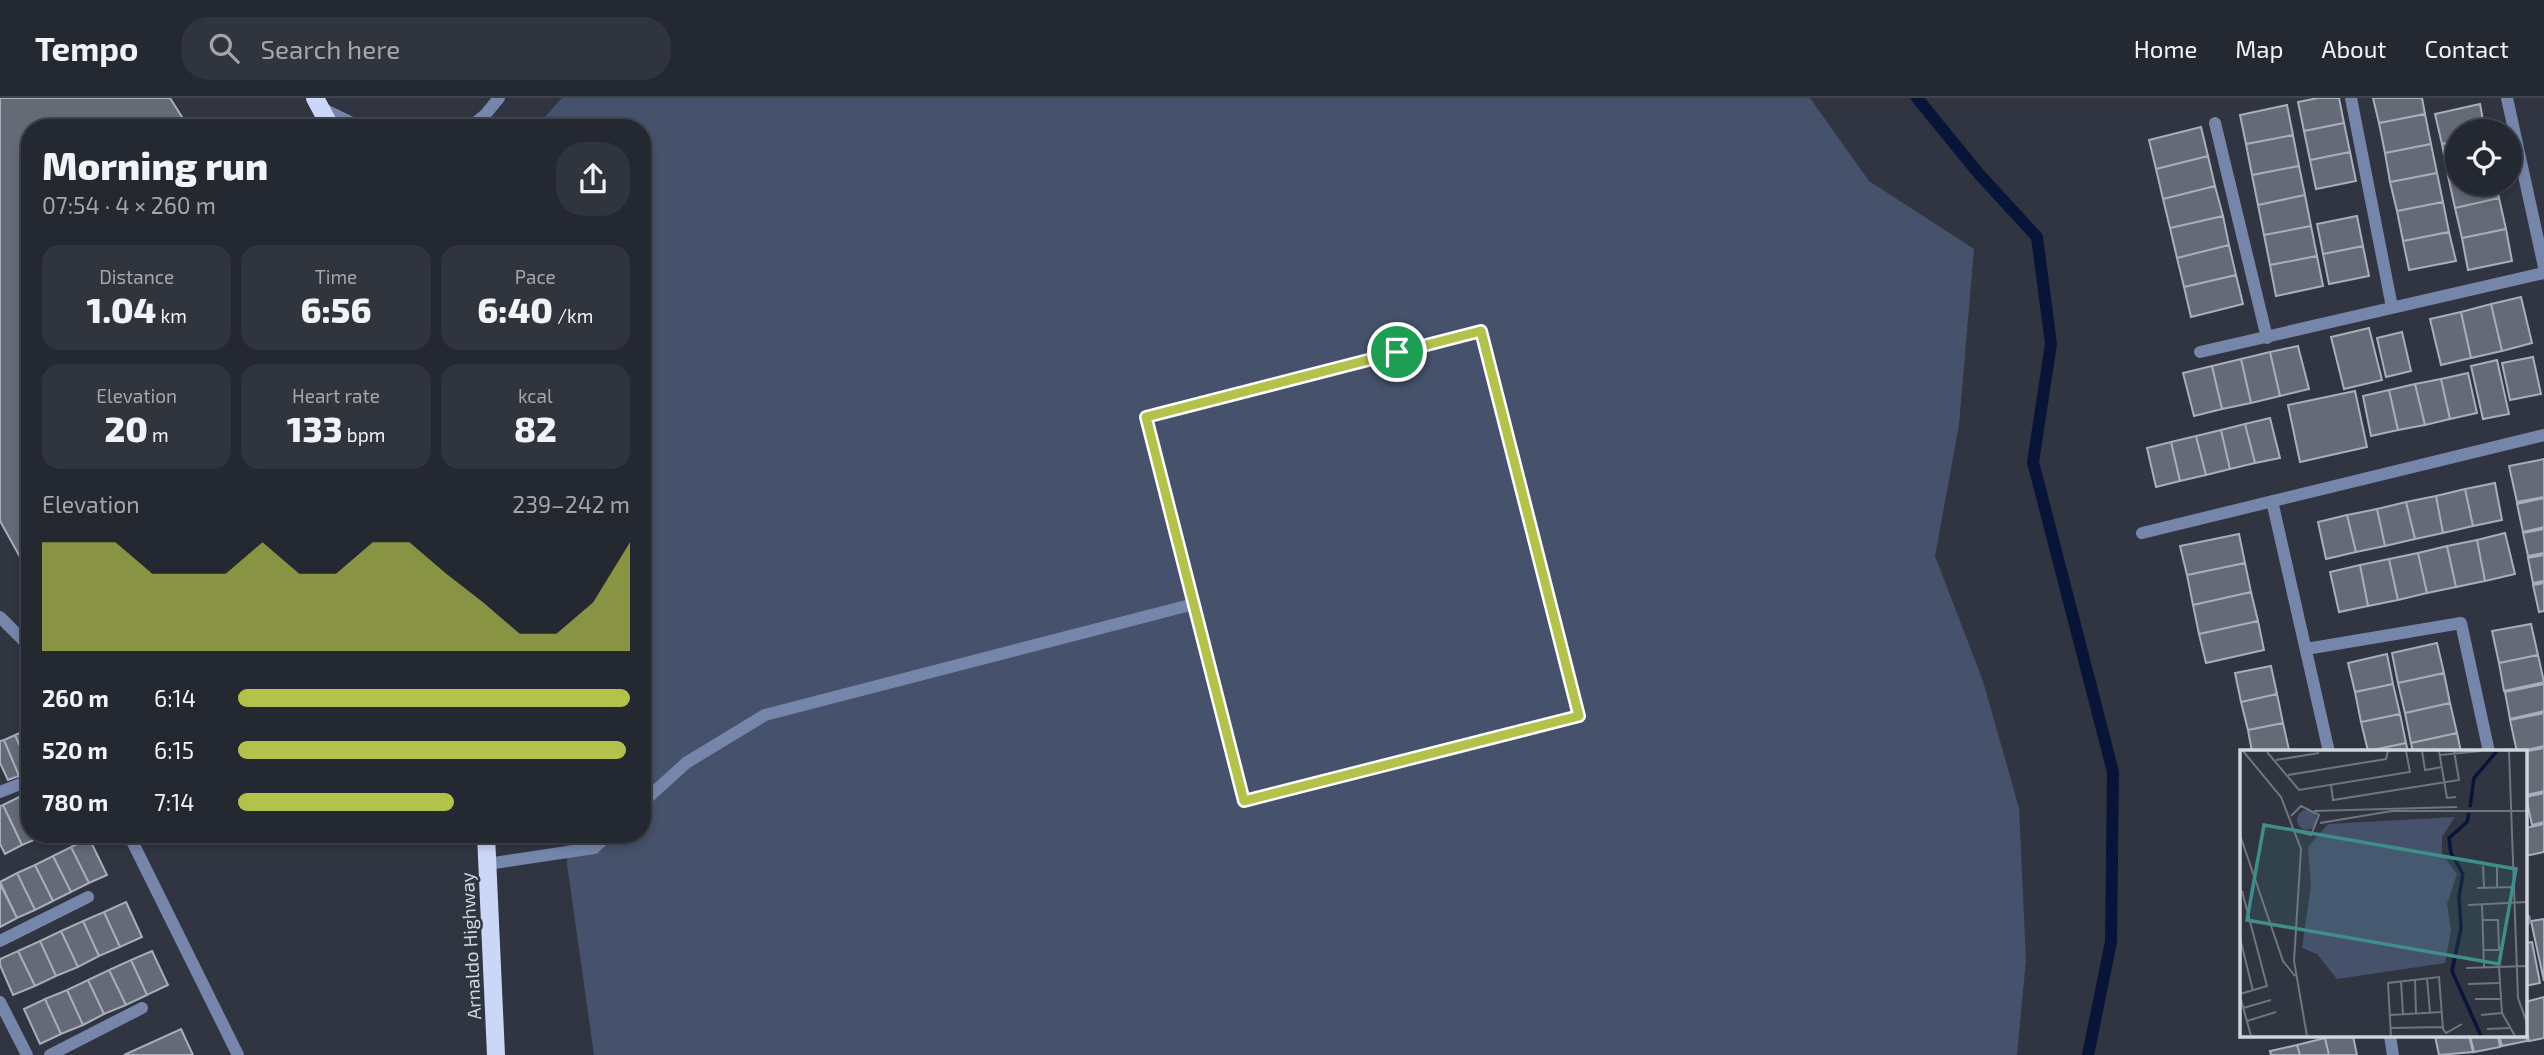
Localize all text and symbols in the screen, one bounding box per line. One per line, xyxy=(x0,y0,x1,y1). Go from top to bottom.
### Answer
search box xyxy=(181,17,671,80)
text: Tempo xyxy=(35,28,139,68)
icon: search xyxy=(205,29,243,67)
text: Search here xyxy=(261,33,400,64)
text: Home xyxy=(2134,34,2197,63)
text: Map xyxy=(2235,34,2283,63)
text: About xyxy=(2321,34,2387,63)
text: Contact xyxy=(2425,34,2509,63)
map controls xyxy=(2445,119,2522,196)
button: locate xyxy=(2445,119,2522,196)
text: Morning run xyxy=(42,142,268,188)
button: share xyxy=(556,142,630,216)
text: 07:54 · 4 × 260 m xyxy=(42,191,216,219)
text: Distance xyxy=(99,265,174,288)
text: Time xyxy=(315,265,357,288)
text: Pace xyxy=(515,265,556,288)
text: 1.04 xyxy=(86,288,156,330)
text: 6:56 xyxy=(300,288,372,330)
text: 6:40 xyxy=(477,288,553,330)
text: km xyxy=(156,304,187,327)
text: /km xyxy=(553,304,593,327)
pin xyxy=(1367,322,1427,382)
icon: arrive xyxy=(1378,333,1416,371)
text: Elevation xyxy=(96,384,177,407)
text: Heart rate xyxy=(292,384,380,407)
text: kcal xyxy=(518,384,553,407)
text: 20 xyxy=(105,407,148,449)
text: 133 xyxy=(287,407,343,449)
text: 82 xyxy=(514,407,557,449)
text: m xyxy=(148,423,169,446)
text: bpm xyxy=(343,423,385,446)
text: Elevation xyxy=(42,490,140,518)
text: 239–242 m xyxy=(512,490,630,518)
text: 260 m xyxy=(42,684,109,712)
text: 6:14 xyxy=(154,684,196,712)
text: 520 m xyxy=(42,736,108,764)
text: 6:15 xyxy=(154,736,194,764)
inset map xyxy=(2240,750,2526,1038)
text: 780 m xyxy=(42,788,108,816)
text: 7:14 xyxy=(154,788,195,816)
street label: Arnaldo Highway xyxy=(455,872,485,1020)

